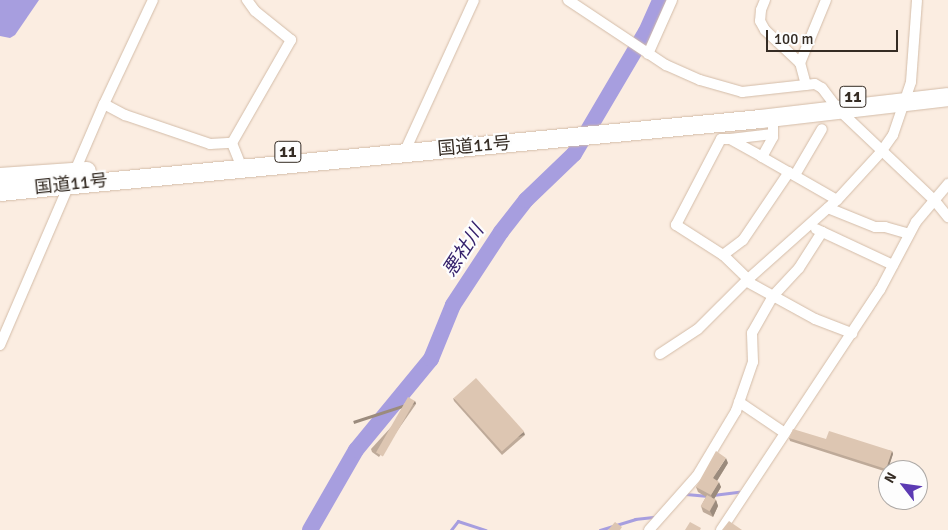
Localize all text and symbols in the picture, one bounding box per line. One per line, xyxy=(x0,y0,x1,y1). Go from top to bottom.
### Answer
scale bar xyxy=(768,20,900,52)
text: 100 m xyxy=(774,30,814,48)
road number: 11 xyxy=(839,84,867,110)
street label: 国道11号 xyxy=(436,132,512,160)
road number: 11 xyxy=(274,138,302,166)
street label: 国道11号 xyxy=(33,169,109,199)
water label: 悪社川 xyxy=(439,221,489,281)
north arrow xyxy=(878,460,928,510)
text: N xyxy=(881,469,900,486)

